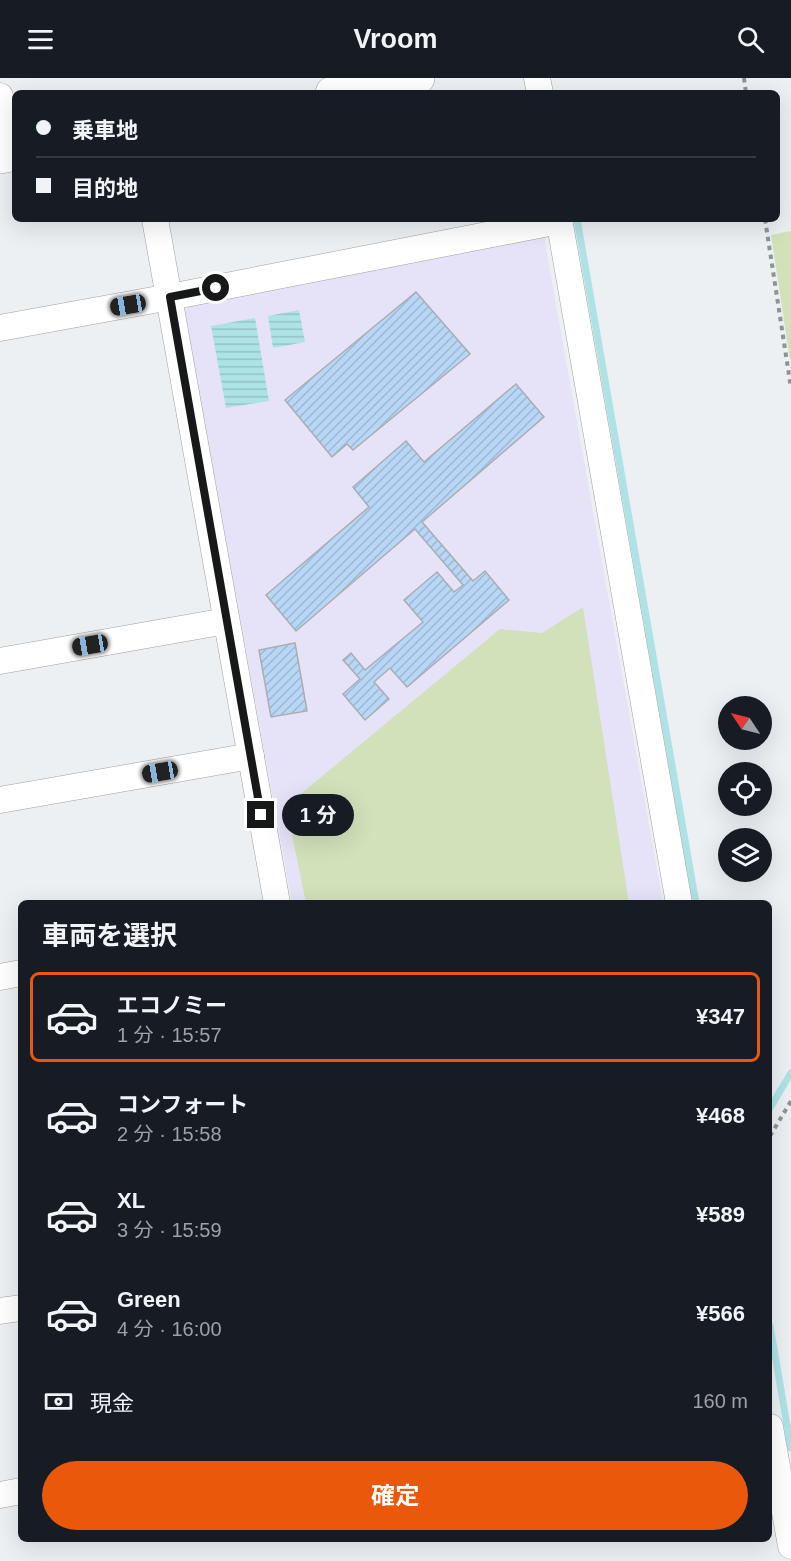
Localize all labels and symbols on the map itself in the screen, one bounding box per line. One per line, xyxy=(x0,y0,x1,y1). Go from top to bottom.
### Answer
route start xyxy=(202,274,229,301)
car xyxy=(109,293,147,317)
car xyxy=(71,633,109,657)
north arrow xyxy=(718,696,772,750)
car xyxy=(141,760,179,784)
callout: 1 分 xyxy=(282,794,354,836)
route end xyxy=(247,801,274,828)

